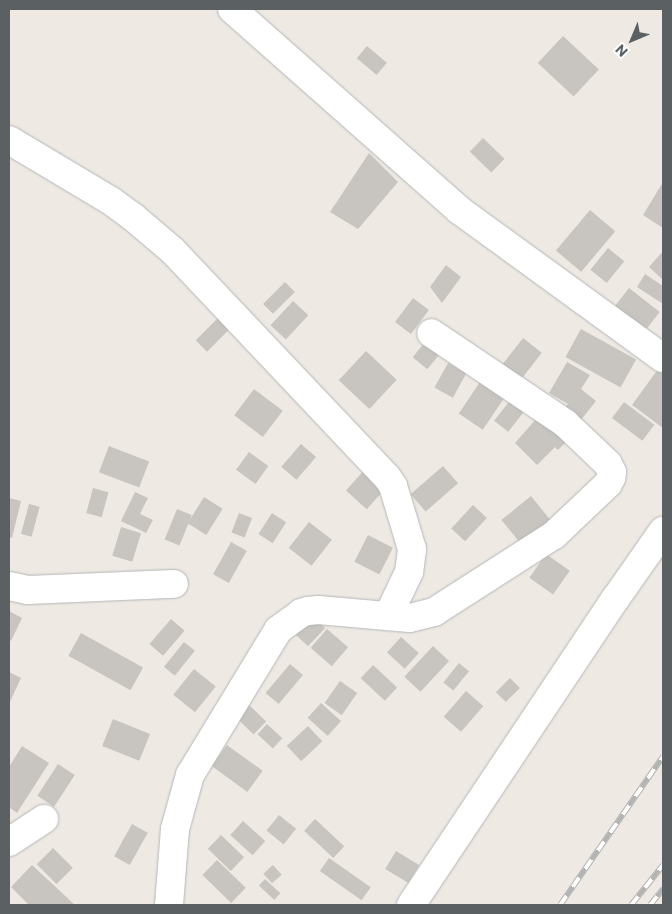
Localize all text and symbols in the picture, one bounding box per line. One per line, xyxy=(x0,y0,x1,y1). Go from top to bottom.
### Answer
north arrow xyxy=(607,15,657,65)
text: N xyxy=(611,41,631,61)

